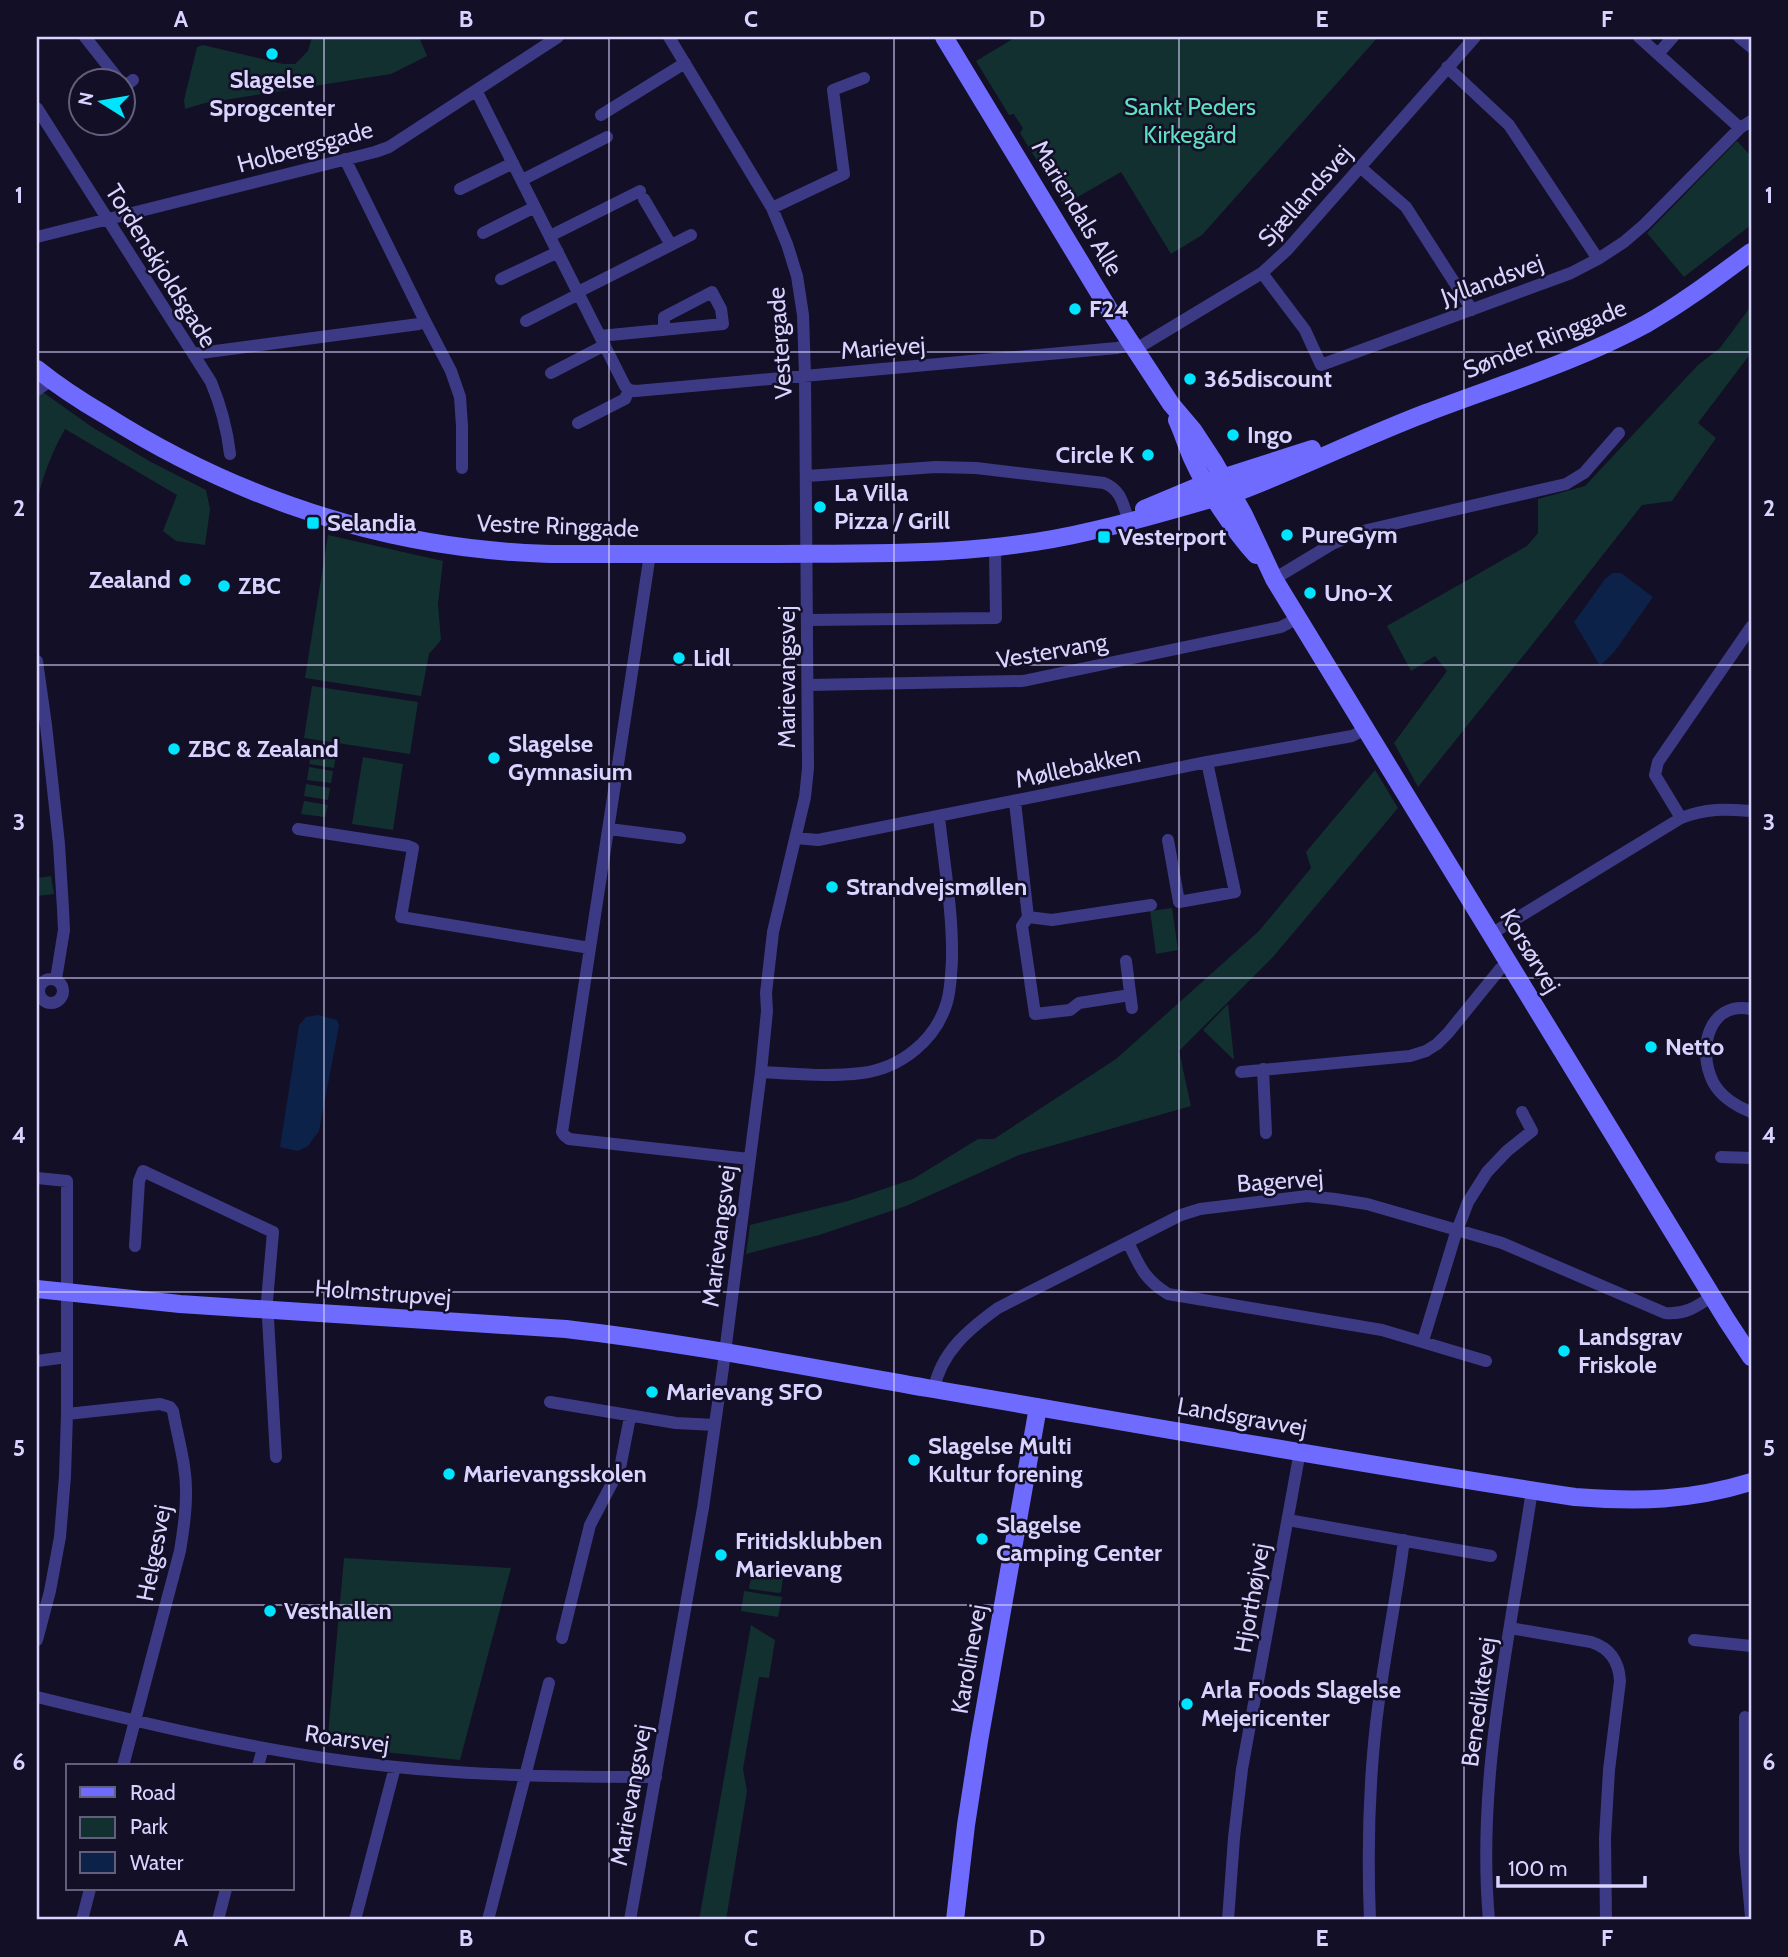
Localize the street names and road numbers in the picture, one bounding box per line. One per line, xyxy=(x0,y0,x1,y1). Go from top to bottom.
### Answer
street label: Holbergsgade xyxy=(234,114,376,179)
street label: Mariendals Alle xyxy=(1026,135,1129,281)
street label: Sjællandsvej xyxy=(1252,139,1358,252)
street label: Tordenskjoldsgade xyxy=(100,179,223,353)
street label: Jyllandsvej xyxy=(1436,248,1547,312)
street label: Vestergade xyxy=(761,286,798,400)
street label: Sønder Ringgade xyxy=(1459,293,1630,384)
street label: Marievej xyxy=(840,330,926,365)
street label: Vestre Ringgade xyxy=(476,508,640,543)
street label: Marievangsvej xyxy=(772,605,801,749)
street label: Vestervang xyxy=(994,626,1111,674)
street label: Møllebakken xyxy=(1013,739,1143,794)
street label: Korsørvej xyxy=(1494,903,1567,998)
street label: Marievangsvej xyxy=(695,1163,742,1309)
street label: Bagervej xyxy=(1236,1163,1324,1198)
street label: Holmstrupvej xyxy=(314,1273,452,1312)
street label: Landsgravvej xyxy=(1175,1391,1309,1442)
street label: Helgesvej xyxy=(130,1502,177,1604)
street label: Hjorthøjvej xyxy=(1228,1541,1275,1655)
street label: Karolinevej xyxy=(945,1602,992,1716)
street label: Benediktevej xyxy=(1455,1635,1502,1769)
street label: Roarsvej xyxy=(303,1718,391,1759)
street label: Marievangsvej xyxy=(604,1722,657,1868)

